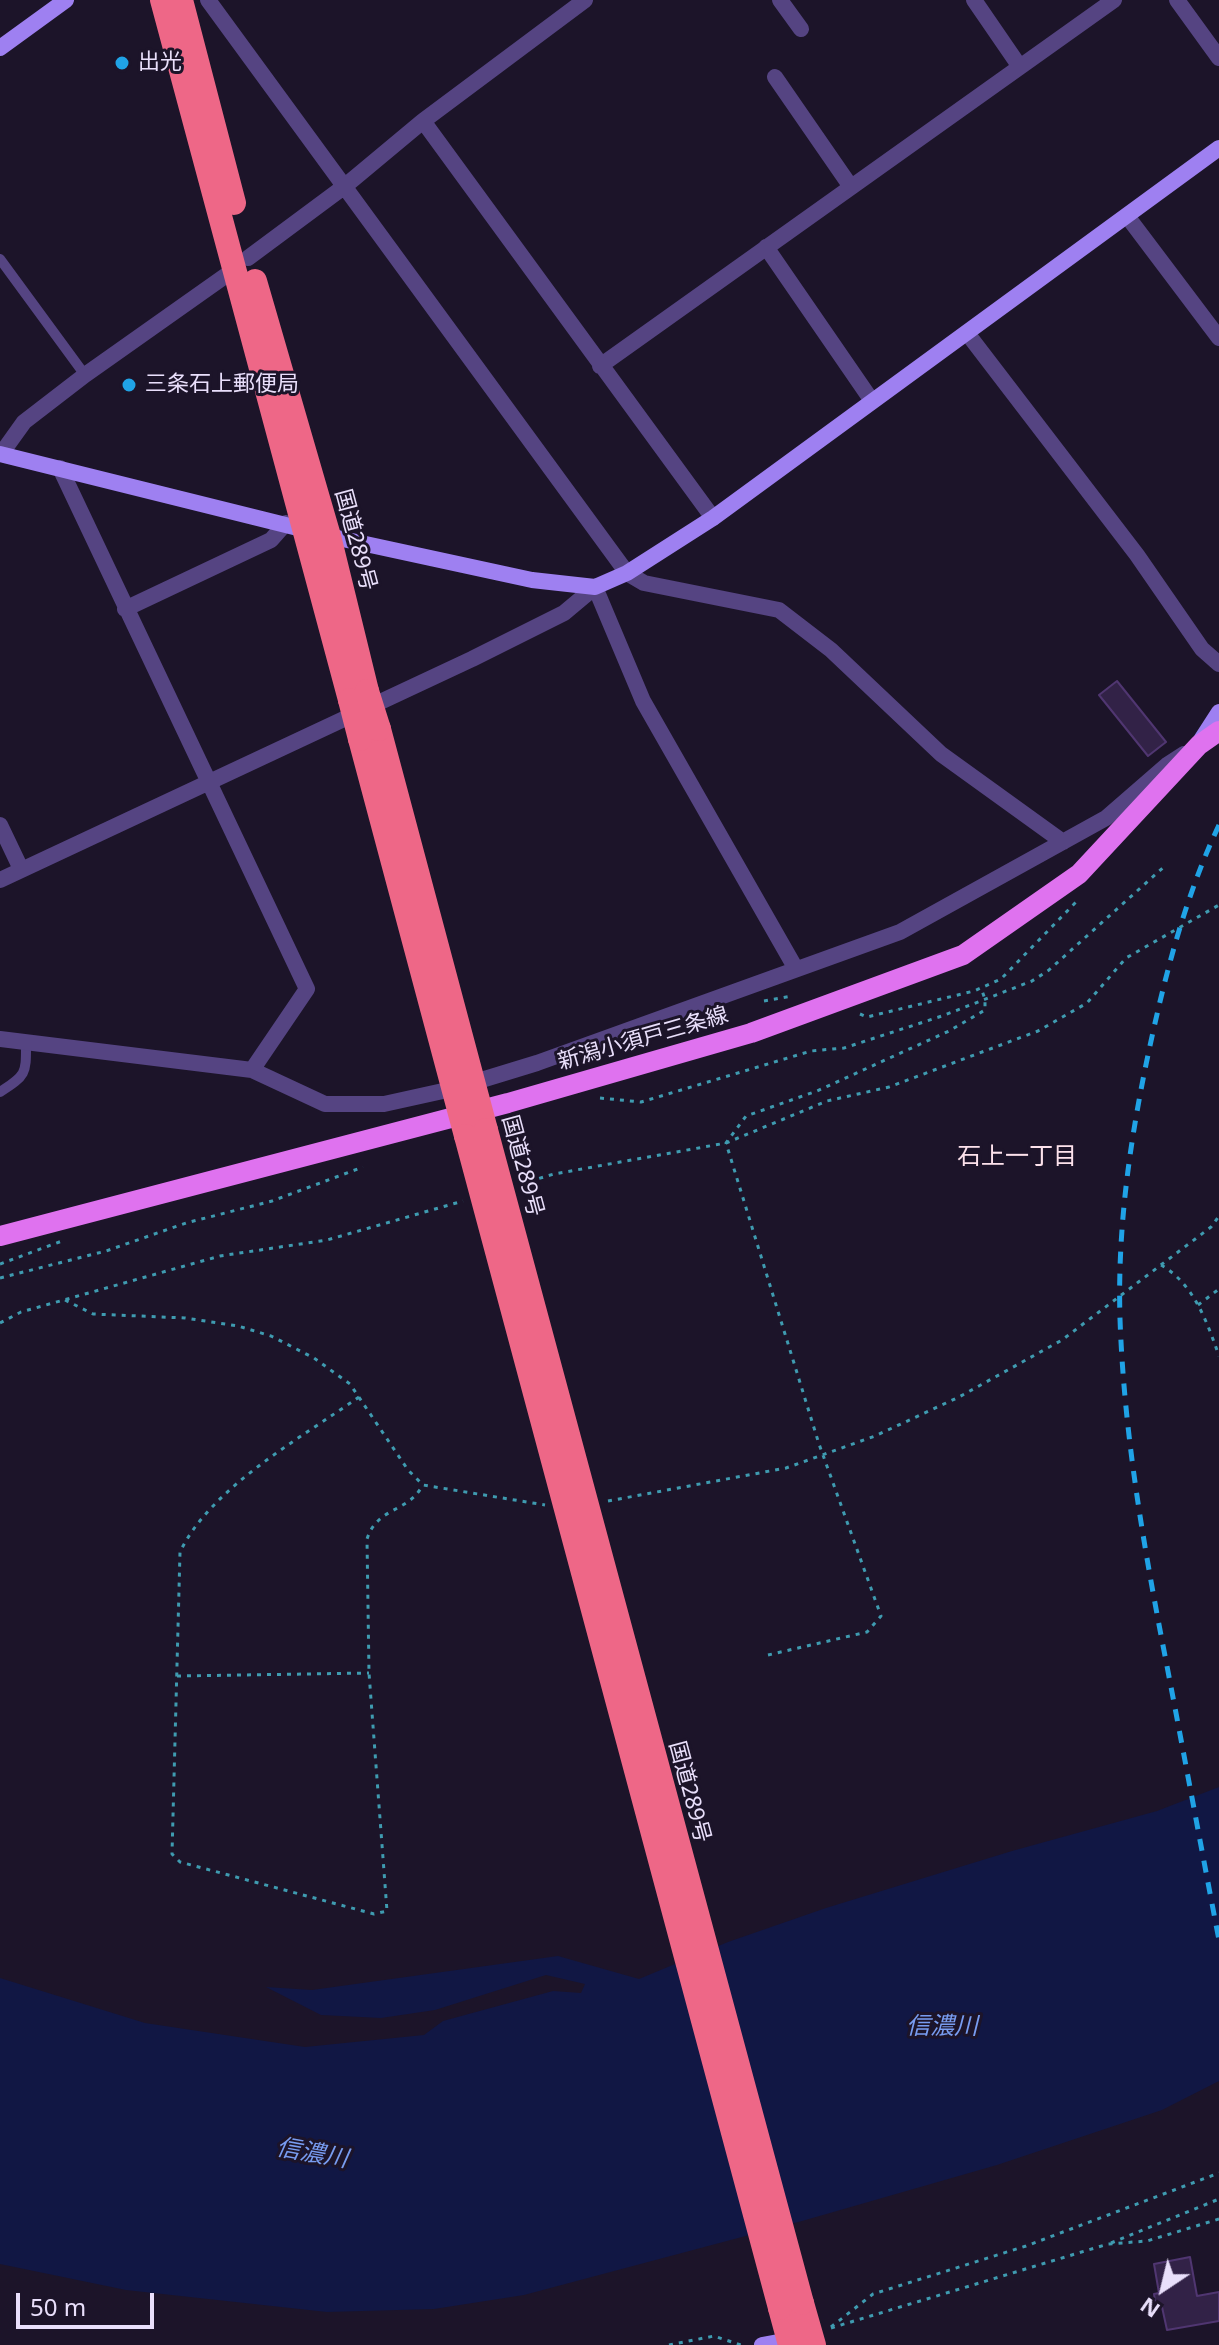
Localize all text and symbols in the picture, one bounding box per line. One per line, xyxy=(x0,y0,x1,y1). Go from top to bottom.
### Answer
place label: 出光 xyxy=(138,50,182,76)
marker: 出光 xyxy=(113,54,131,72)
place label: 三条石上郵便局 xyxy=(145,372,299,398)
marker: 三条石上郵便局 xyxy=(120,376,138,394)
street label: 国道289号 xyxy=(329,486,381,594)
street label: 新潟小須戸三条線 xyxy=(555,1002,731,1076)
street label: 国道289号 xyxy=(496,1112,548,1220)
district label: 石上一丁目 xyxy=(957,1143,1077,1171)
street label: 国道289号 xyxy=(663,1738,715,1846)
water label: 信濃川 xyxy=(906,2013,978,2041)
water label: 信濃川 xyxy=(274,2134,350,2174)
north arrow xyxy=(1123,2249,1203,2329)
scale bar xyxy=(20,2277,158,2327)
text: 50 m xyxy=(30,2290,86,2323)
text: N xyxy=(1133,2291,1165,2326)

